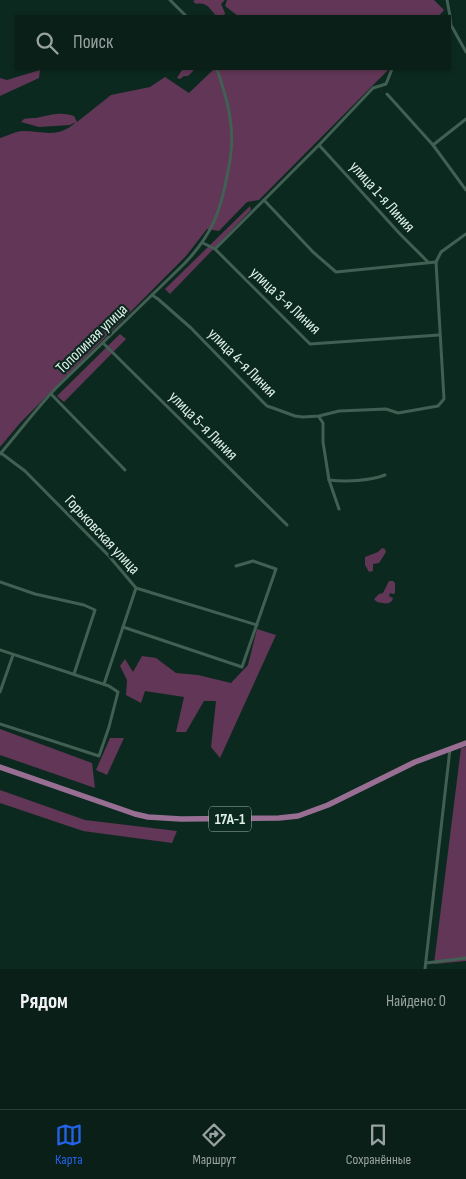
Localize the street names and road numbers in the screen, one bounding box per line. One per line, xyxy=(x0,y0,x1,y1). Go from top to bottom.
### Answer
street label: улица 1-я Линия xyxy=(345,158,419,236)
street label: улица 3-я Линия xyxy=(246,264,324,339)
street label: Тополиная улица xyxy=(52,300,132,378)
street label: улица 4-я Линия xyxy=(203,325,280,402)
street label: улица 5-я Линия xyxy=(165,388,241,464)
street label: Горьковская улица xyxy=(60,491,143,579)
road number: 17А-1 xyxy=(209,806,251,832)

